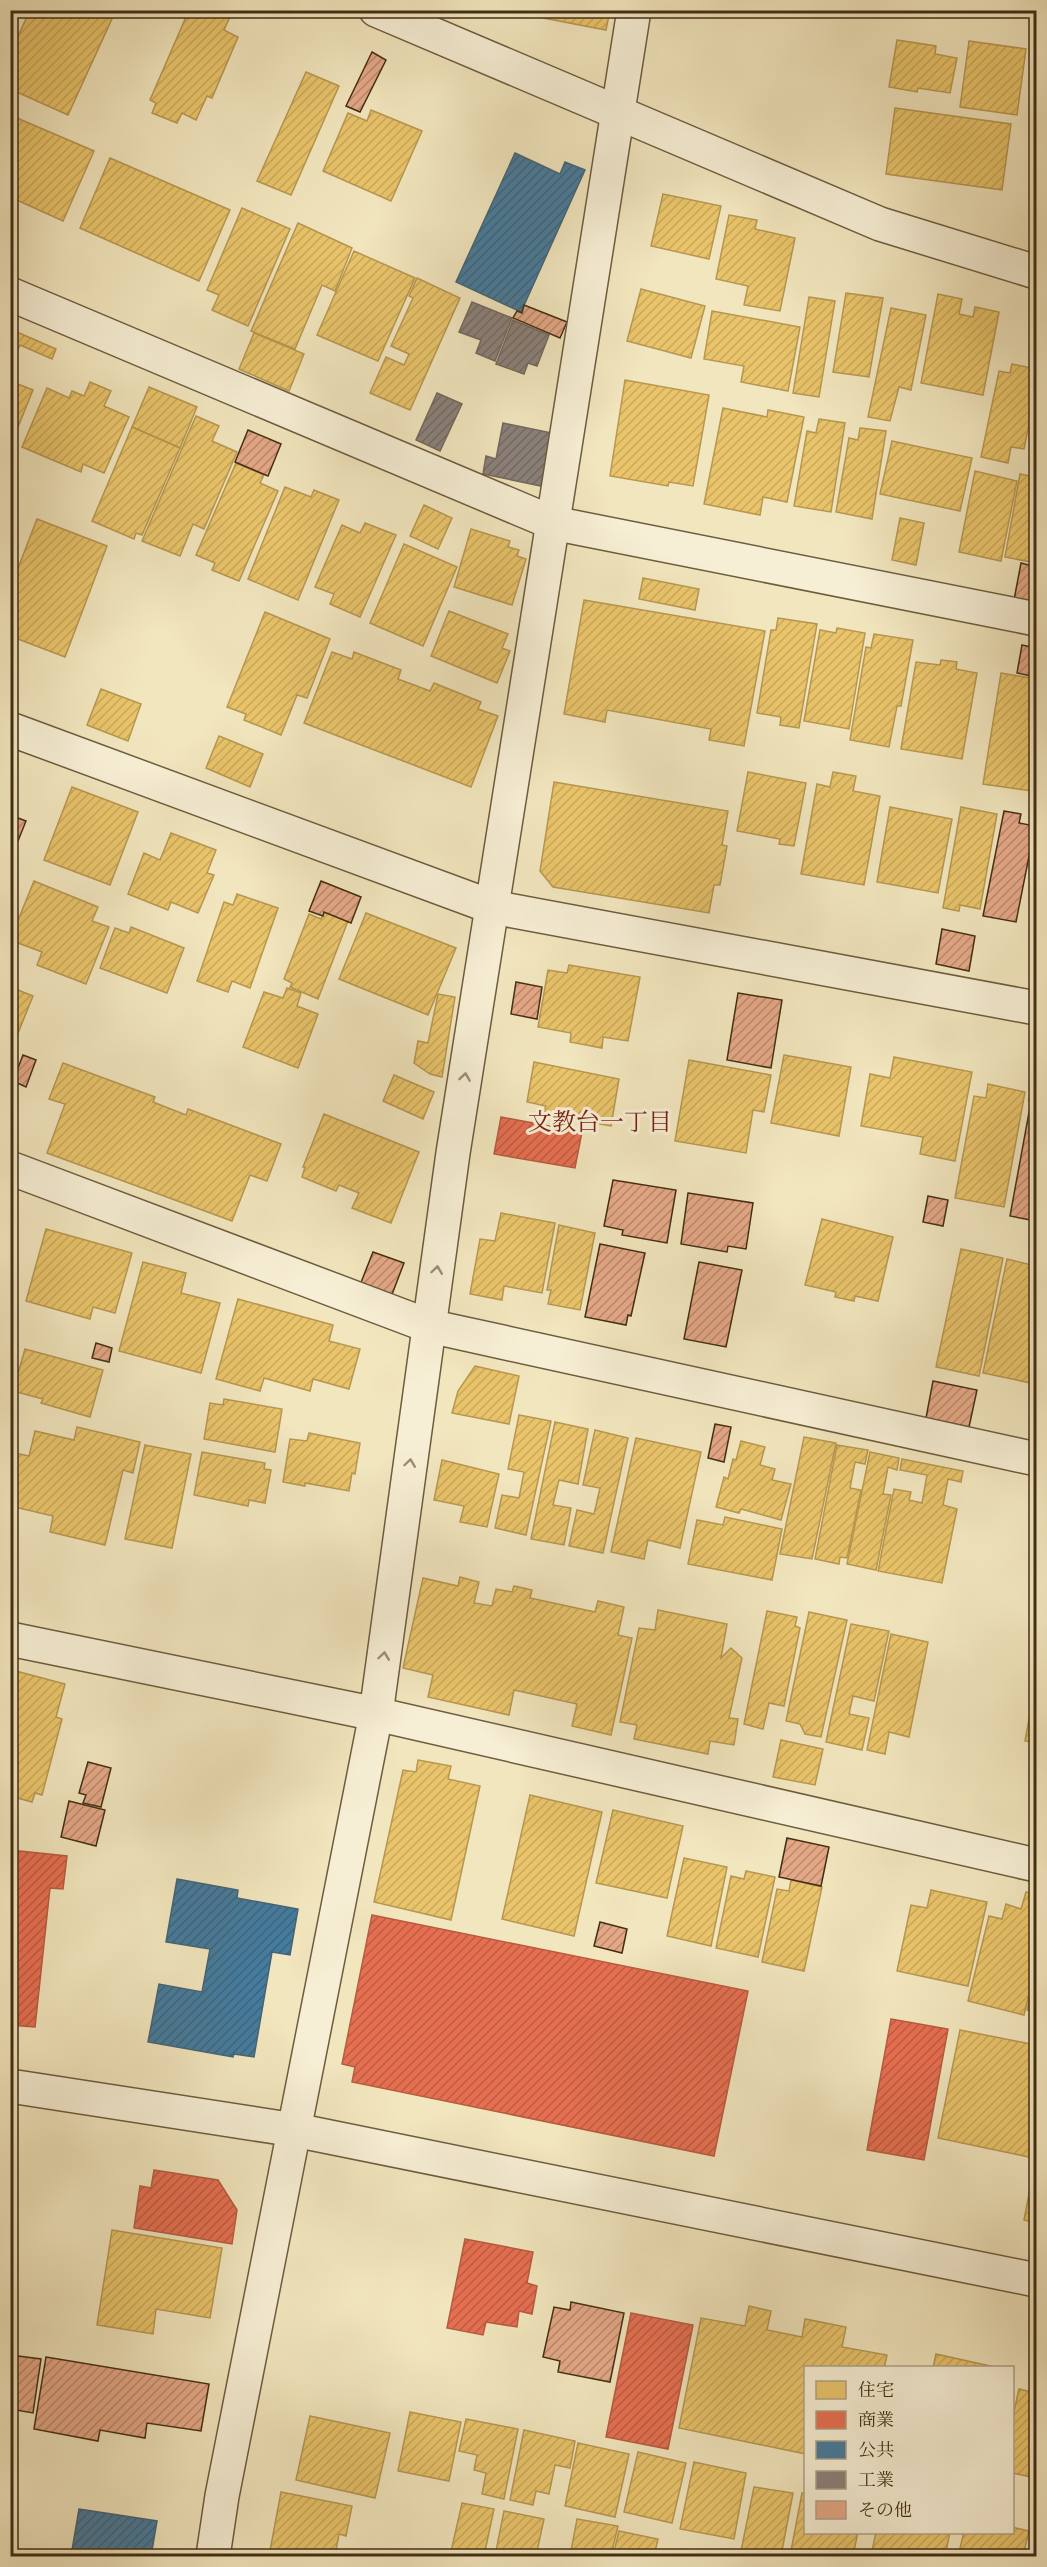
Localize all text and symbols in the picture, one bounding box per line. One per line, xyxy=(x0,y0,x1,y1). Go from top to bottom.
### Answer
one-way arrow xyxy=(458,1073,471,1083)
district label: 文教台一丁目 xyxy=(528,1107,672,1141)
one-way arrow xyxy=(431,1266,443,1275)
one-way arrow xyxy=(404,1459,416,1468)
one-way arrow xyxy=(377,1652,389,1661)
legend xyxy=(804,2366,1014,2534)
text: 住宅 xyxy=(858,2379,894,2404)
text: 商業 xyxy=(858,2409,894,2434)
text: 公共 xyxy=(858,2439,894,2464)
text: 工業 xyxy=(858,2469,894,2494)
text: その他 xyxy=(858,2499,912,2524)

